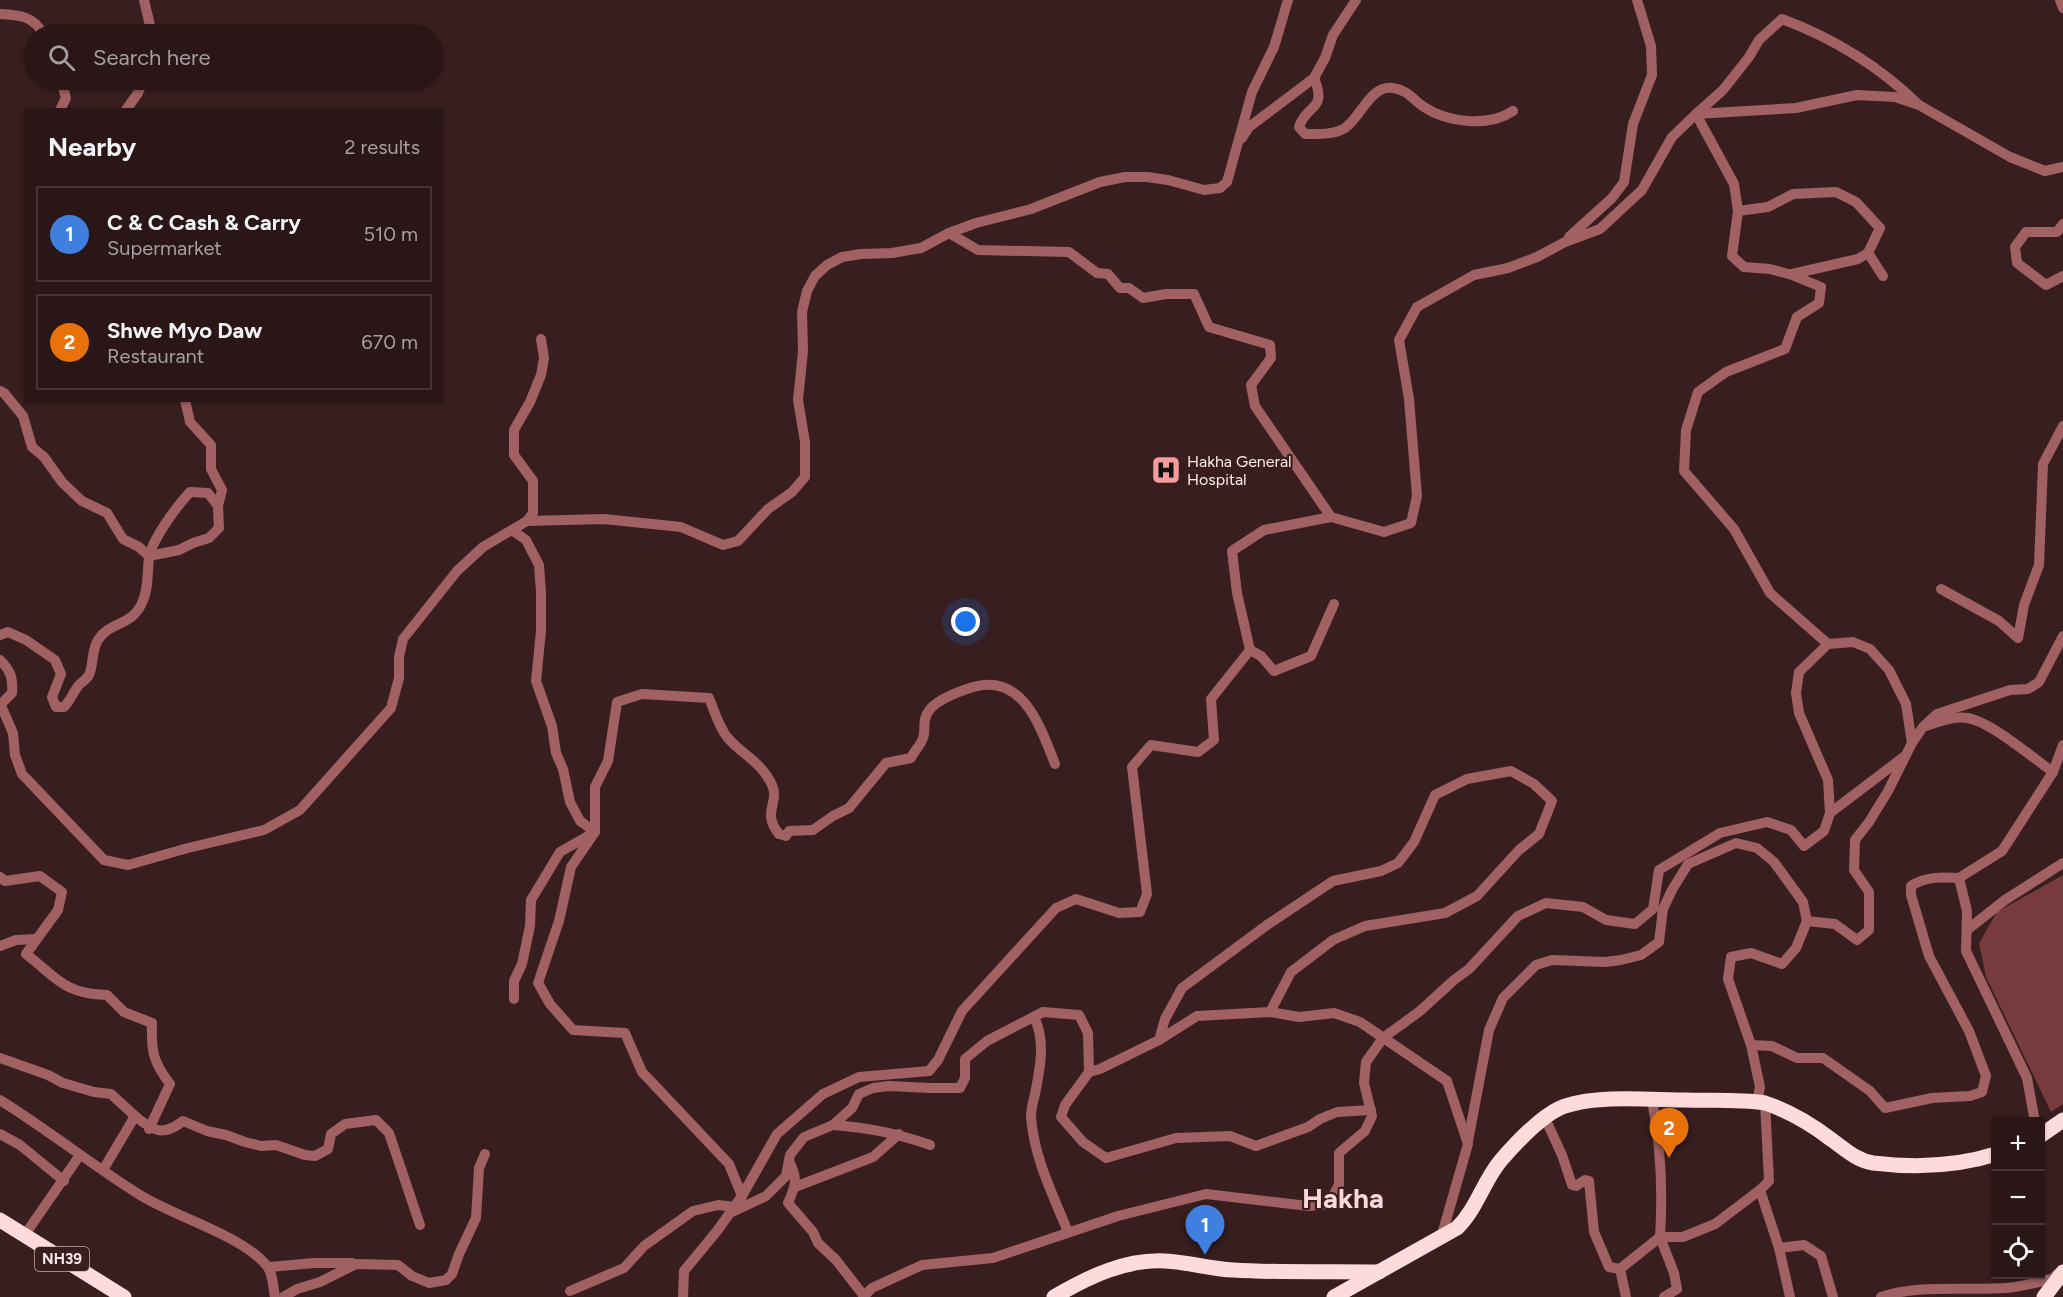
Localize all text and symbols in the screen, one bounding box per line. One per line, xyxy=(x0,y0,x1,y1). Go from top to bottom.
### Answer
search box xyxy=(24,24,444,90)
icon: search xyxy=(45,41,78,74)
text: Search here xyxy=(93,44,211,71)
text: Nearby xyxy=(48,131,136,163)
text: 2 results xyxy=(344,135,420,159)
text: C & C Cash & Carry xyxy=(107,209,301,236)
text: 1 xyxy=(65,222,74,246)
text: 510 m xyxy=(363,222,418,246)
text: Supermarket xyxy=(107,236,222,260)
text: Shwe Myo Daw xyxy=(107,317,262,344)
text: 2 xyxy=(64,330,75,354)
text: 670 m xyxy=(361,330,418,354)
text: Restaurant xyxy=(107,344,204,368)
place label: Hakha General Hospital xyxy=(1187,452,1292,489)
hospital icon: Hakha General Hospital xyxy=(1150,454,1182,486)
your location xyxy=(951,607,980,636)
pin: 2 xyxy=(1650,1108,1688,1158)
map controls xyxy=(1991,1117,2045,1279)
button: + xyxy=(1991,1117,2045,1171)
button: − xyxy=(1991,1171,2045,1225)
district label: Hakha xyxy=(1302,1181,1384,1215)
pin: 1 xyxy=(1186,1206,1224,1255)
button: locate xyxy=(1991,1225,2045,1279)
road number: NH39 xyxy=(35,1247,89,1271)

